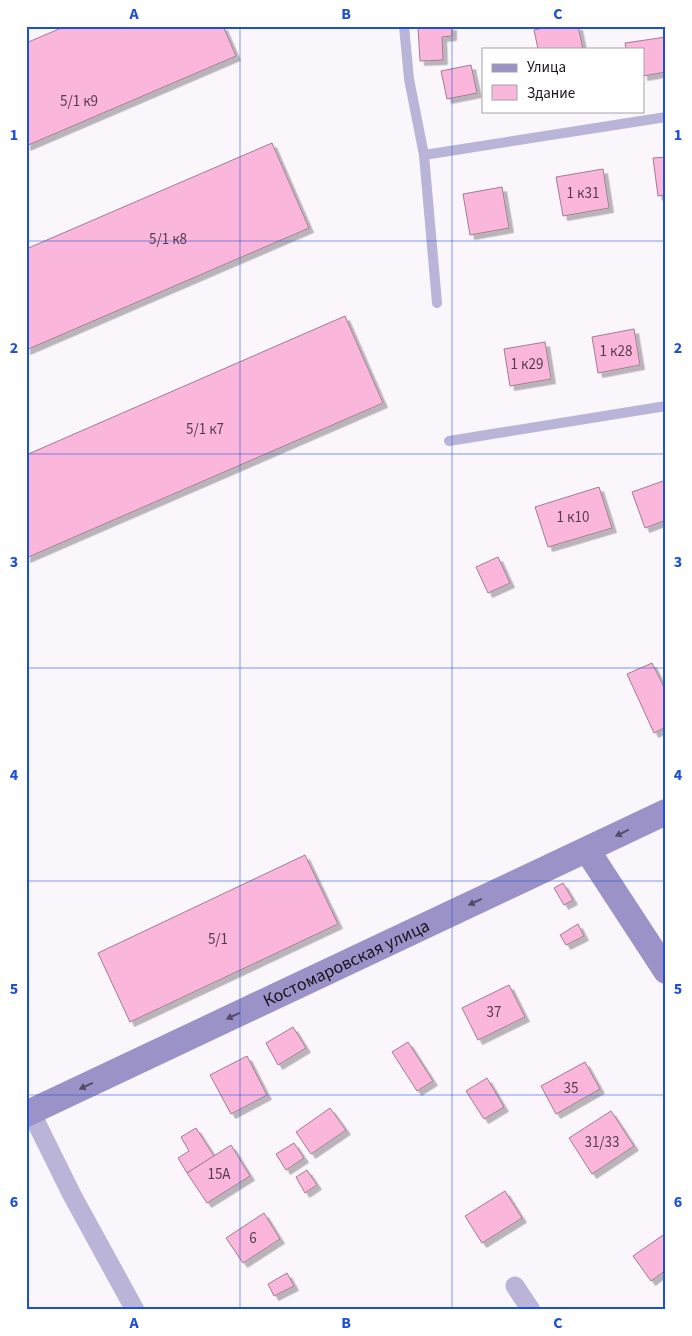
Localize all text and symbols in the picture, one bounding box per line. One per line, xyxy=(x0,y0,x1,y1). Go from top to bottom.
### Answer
text: A xyxy=(128,3,139,25)
text: B xyxy=(341,3,351,25)
text: C xyxy=(553,3,563,25)
legend xyxy=(482,48,644,112)
text: Улица xyxy=(527,57,566,78)
text: Здание xyxy=(527,83,575,104)
house number: 5/1 к9 xyxy=(60,91,98,112)
text: 1 xyxy=(10,124,18,146)
text: 1 xyxy=(674,124,682,146)
house number: 1 к31 xyxy=(567,183,599,204)
house number: 5/1 к8 xyxy=(149,229,187,250)
text: 2 xyxy=(10,337,18,359)
text: 2 xyxy=(674,337,682,359)
house number: 1 к28 xyxy=(600,341,632,362)
house number: 1 к29 xyxy=(511,354,543,375)
house number: 5/1 к7 xyxy=(186,419,224,440)
house number: 1 к10 xyxy=(557,507,589,528)
text: 3 xyxy=(10,551,18,573)
text: 3 xyxy=(674,551,682,573)
text: 4 xyxy=(10,764,19,786)
text: 4 xyxy=(674,764,683,786)
one-way arrow xyxy=(615,829,629,837)
one-way arrow xyxy=(468,899,482,907)
street label: Костомаровская улица xyxy=(259,913,434,1013)
house number: 5/1 xyxy=(208,929,228,950)
text: 5 xyxy=(10,978,18,1000)
text: 5 xyxy=(674,978,682,1000)
house number: 37 xyxy=(487,1002,501,1023)
one-way arrow xyxy=(226,1013,240,1021)
house number: 35 xyxy=(564,1078,578,1099)
one-way arrow xyxy=(79,1082,93,1090)
house number: 31/33 xyxy=(584,1132,620,1153)
house number: 15А xyxy=(207,1164,231,1185)
text: 6 xyxy=(10,1191,18,1213)
text: 6 xyxy=(674,1191,682,1213)
house number: 6 xyxy=(249,1228,257,1249)
text: A xyxy=(128,1312,139,1334)
text: B xyxy=(341,1312,351,1334)
text: C xyxy=(553,1312,563,1334)

